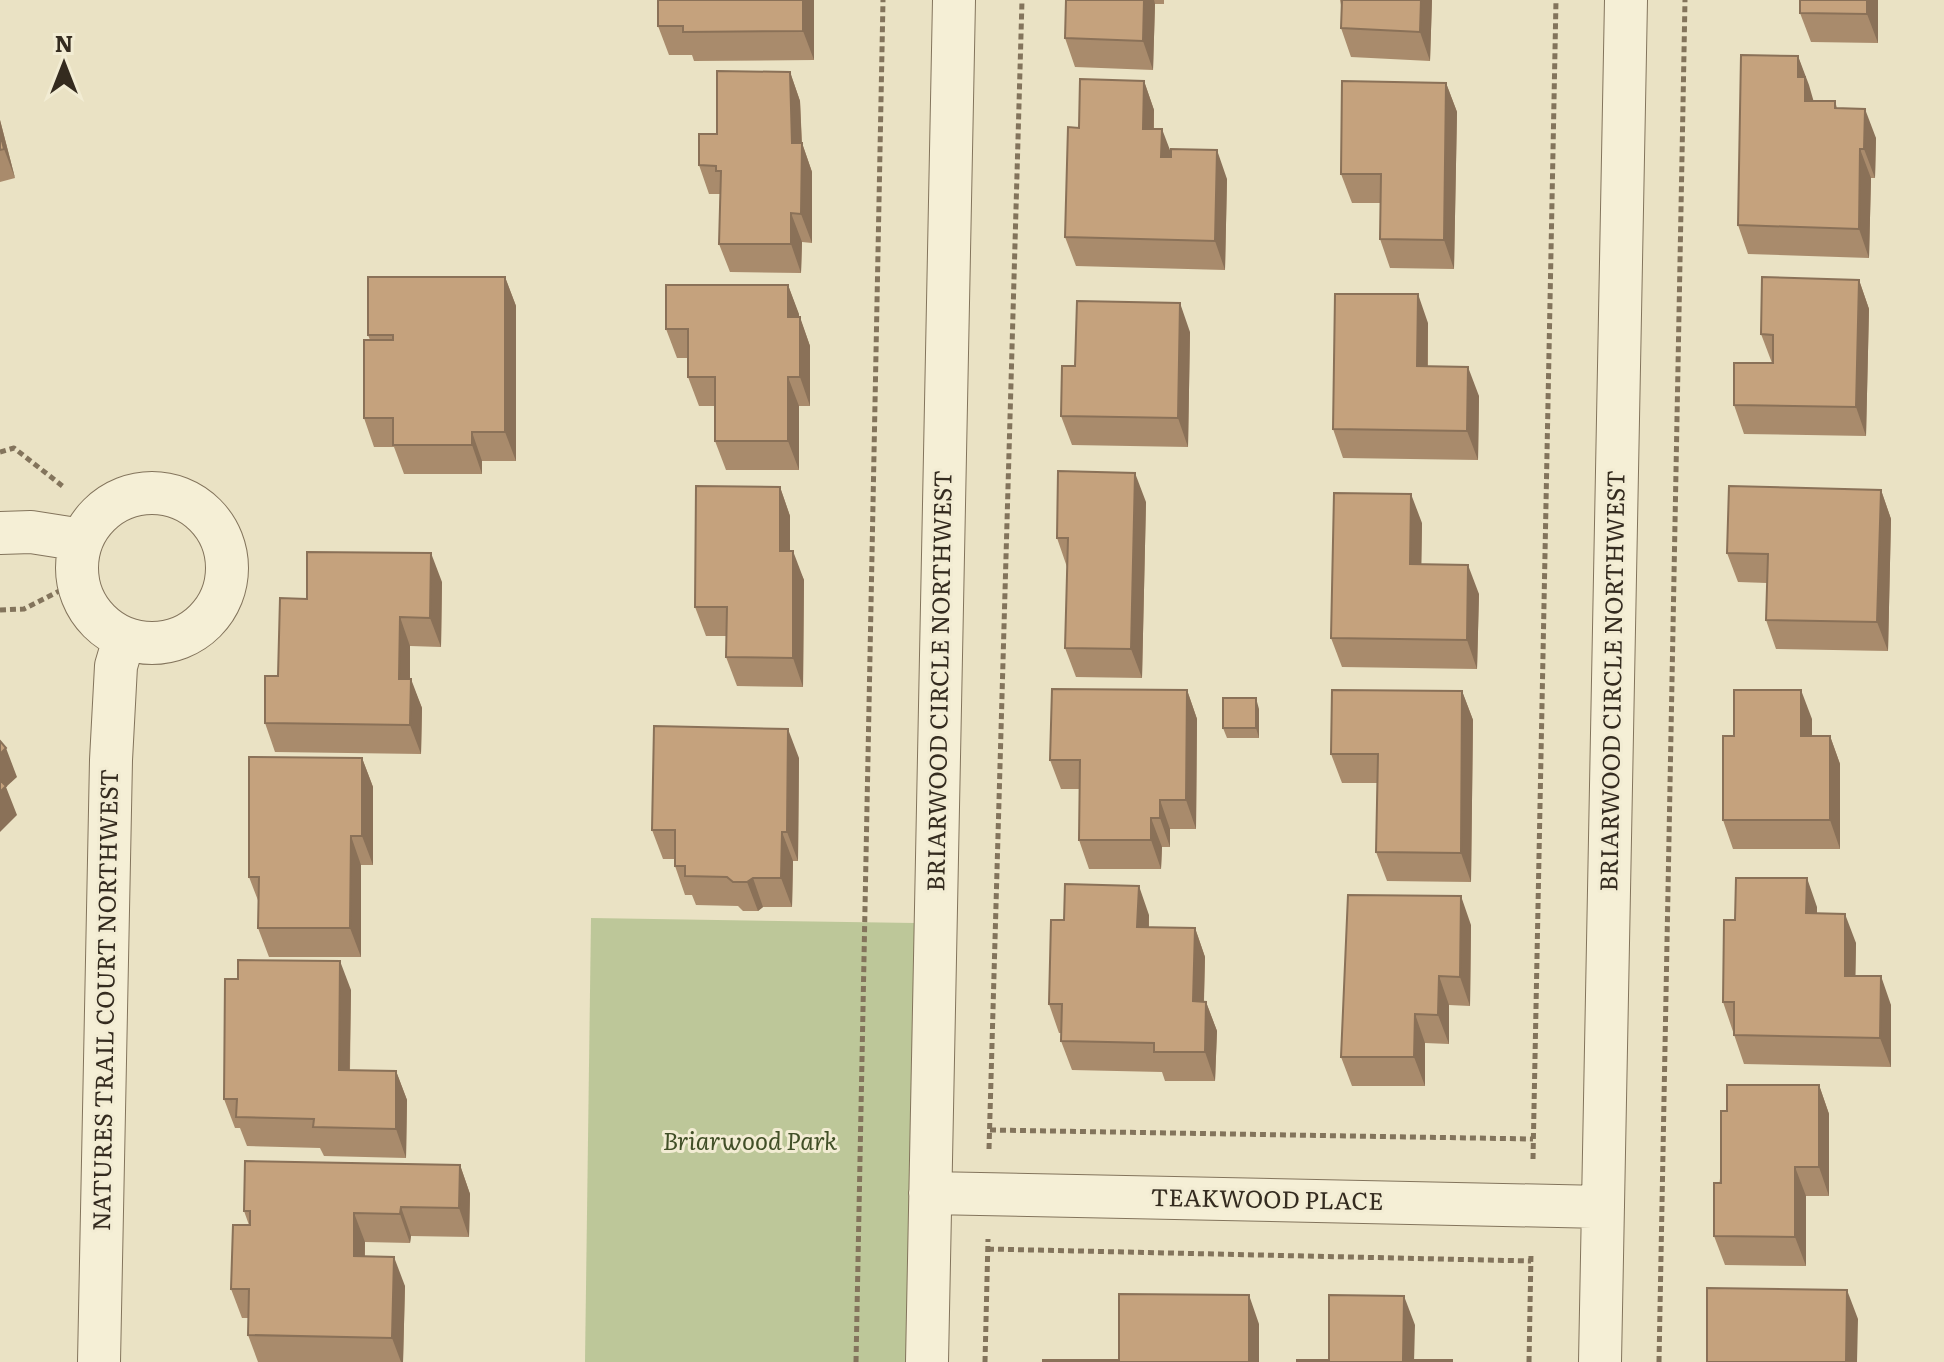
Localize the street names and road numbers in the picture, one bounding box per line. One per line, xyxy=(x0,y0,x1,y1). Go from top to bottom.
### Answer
street label: BRIARWOOD CIRCLE NORTHWEST xyxy=(916,470,959,892)
street label: BRIARWOOD CIRCLE NORTHWEST xyxy=(1589,470,1632,892)
street label: NATURES TRAIL COURT NORTHWEST xyxy=(82,768,125,1231)
street label: TEAKWOOD PLACE xyxy=(1150,1178,1384,1217)

